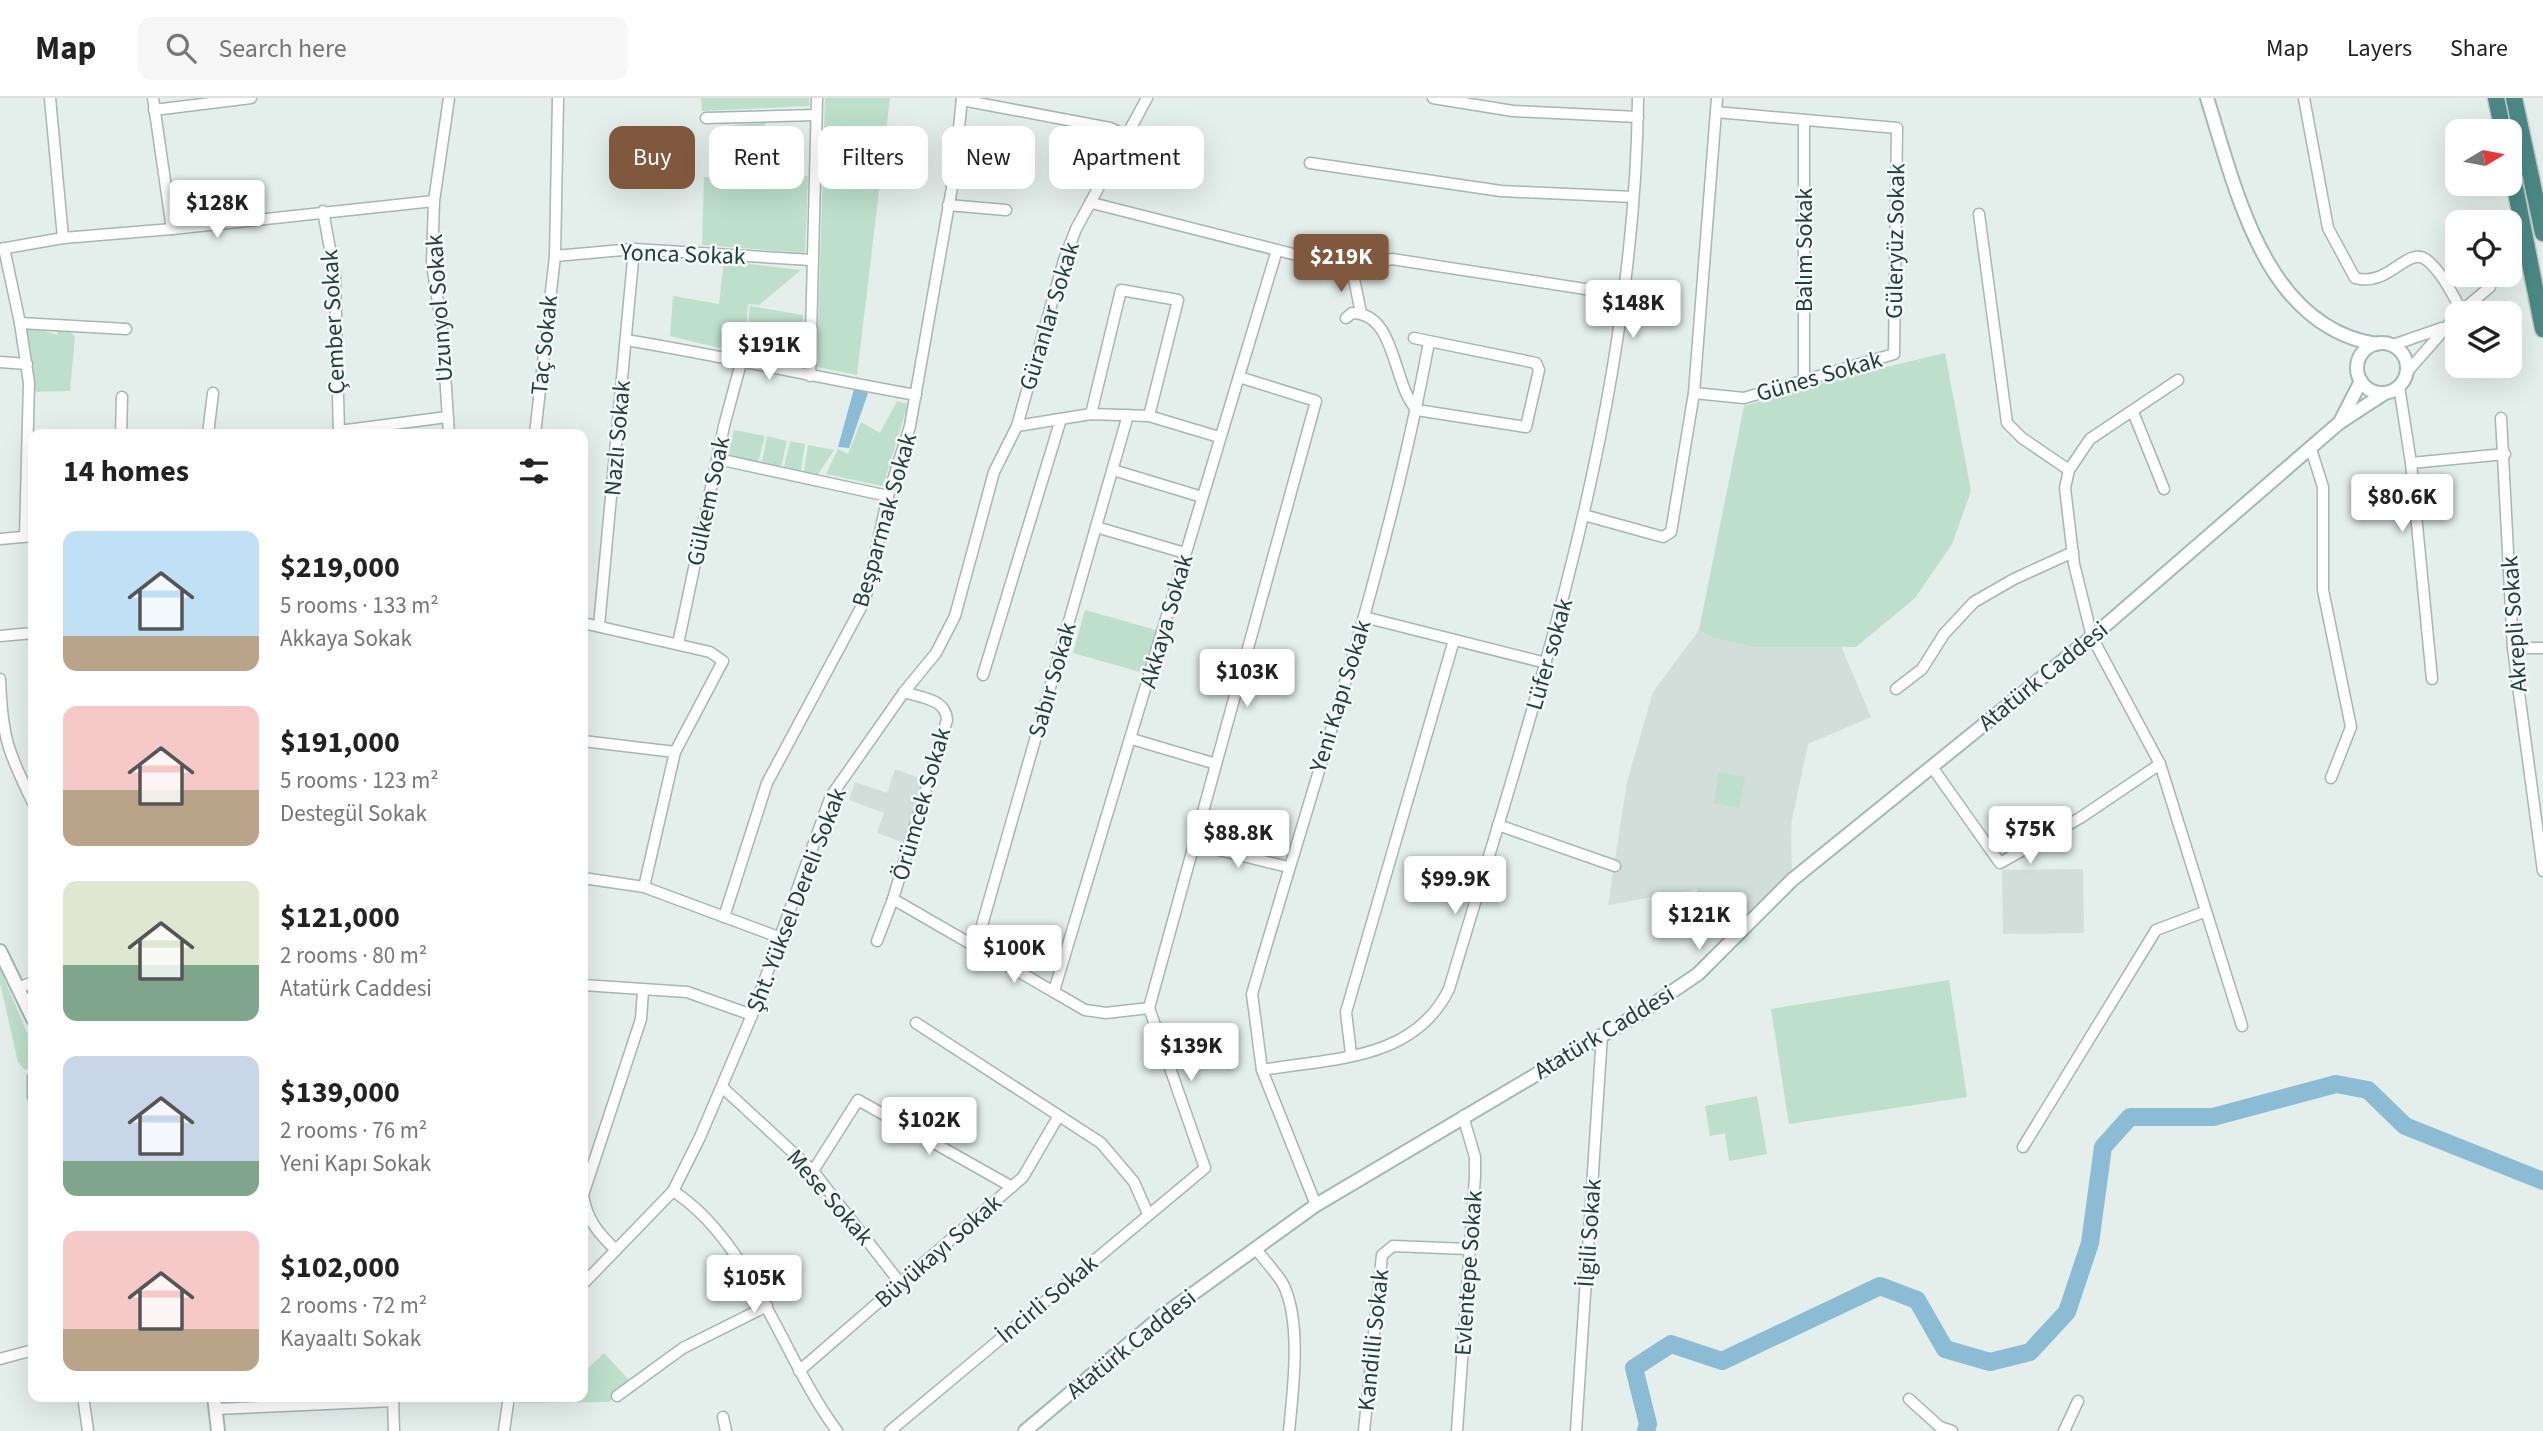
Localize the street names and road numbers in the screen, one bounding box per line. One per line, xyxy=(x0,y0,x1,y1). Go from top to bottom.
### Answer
street label: Güleryüz Sokak xyxy=(1877,163,1914,319)
street label: Balım Sokak xyxy=(1787,188,1822,312)
street label: Uzunyol Sokak xyxy=(417,233,462,383)
street label: Yonca Sokak xyxy=(619,235,746,274)
street label: Güranlar Sokak xyxy=(1010,237,1089,395)
street label: Çember Sokak xyxy=(312,248,355,395)
street label: Taç Sokak xyxy=(522,293,567,397)
street label: Günes Sokak xyxy=(1752,342,1886,411)
street label: Nazlı Sokak xyxy=(595,379,640,497)
street label: Beşparmak Sokak xyxy=(843,429,926,611)
street label: Gülkem Soak xyxy=(678,433,739,569)
street label: Akkaya Sokak xyxy=(1131,550,1202,692)
street label: Akrepli Sokak xyxy=(2492,555,2537,693)
street label: Lüfer sokak xyxy=(1517,594,1582,714)
street label: Atatürk Caddesi xyxy=(1971,613,2116,740)
street label: Yeni Kapı Sokak xyxy=(1300,616,1380,778)
street label: Sabır Sokak xyxy=(1019,618,1086,742)
street label: Örümcek Sokak xyxy=(883,723,960,885)
street label: Şht. Yüksel Dereli Sokak xyxy=(737,783,856,1018)
street label: Atatürk Caddesi xyxy=(1527,977,1681,1088)
street label: Mese Sokak xyxy=(778,1141,881,1253)
street label: İlgili Sokak xyxy=(1568,1177,1611,1288)
street label: Büyükayı Sokak xyxy=(867,1186,1010,1317)
street label: Evlentepe Sokak xyxy=(1445,1189,1492,1357)
street label: İncirli Sokak xyxy=(989,1246,1106,1352)
street label: Kandilli Sokak xyxy=(1349,1267,1398,1413)
street label: Atatürk Caddesi xyxy=(1059,1281,1204,1408)

